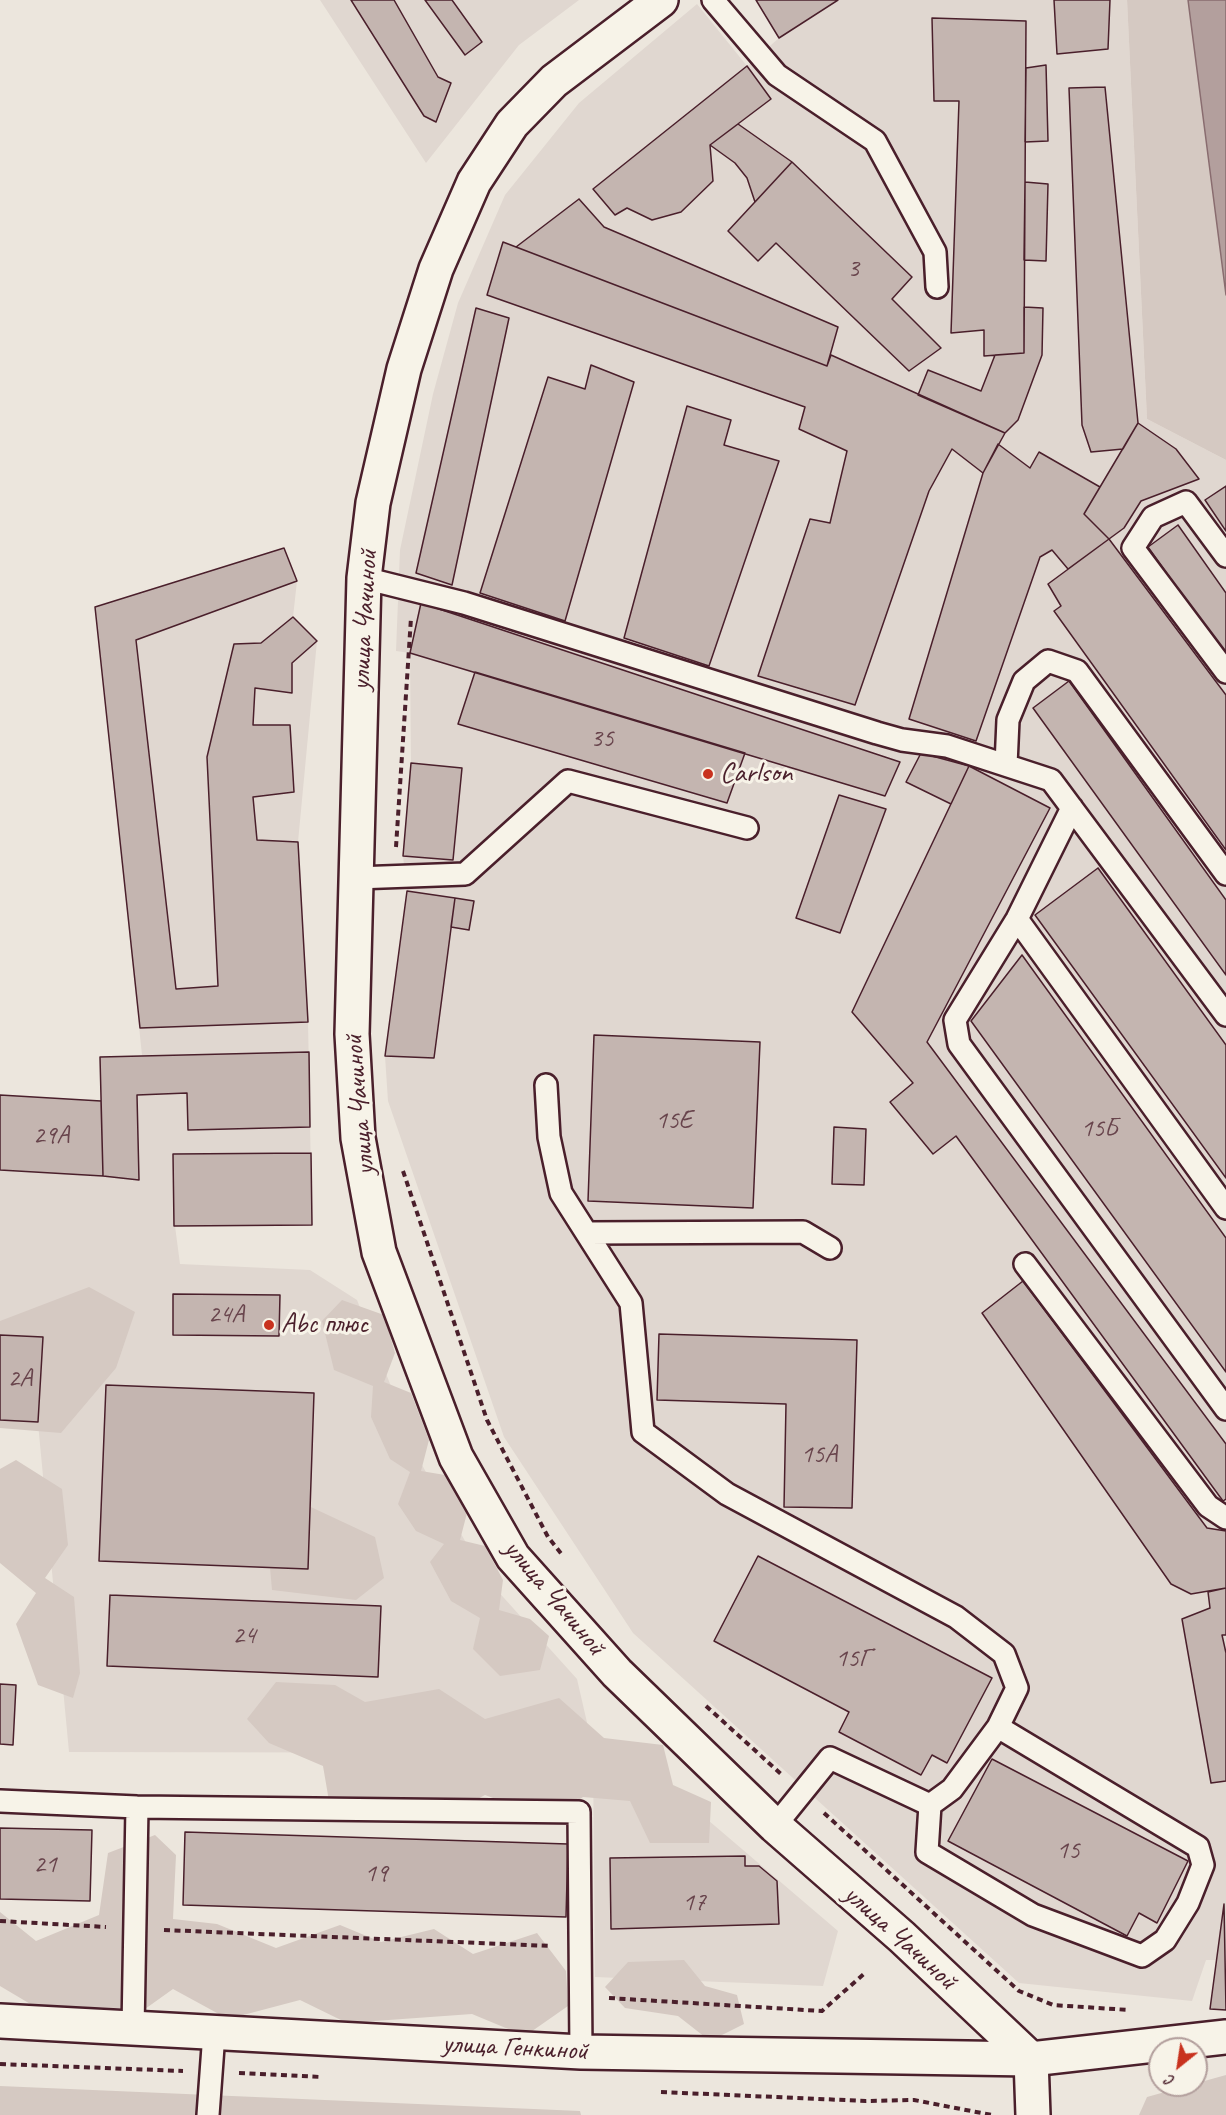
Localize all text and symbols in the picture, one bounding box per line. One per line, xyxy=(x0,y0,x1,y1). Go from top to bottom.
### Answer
house number: 3 xyxy=(847,253,859,285)
street label: улица Чачиной xyxy=(345,549,385,691)
house number: 35 xyxy=(590,723,614,755)
place label: Carlson xyxy=(720,757,792,791)
marker: Carlson xyxy=(701,767,715,781)
street label: улица Чачиной xyxy=(337,1033,383,1177)
house number: 15Е xyxy=(655,1105,693,1137)
house number: 15Б xyxy=(1081,1113,1117,1145)
house number: 29А xyxy=(33,1120,69,1152)
house number: 24А xyxy=(208,1299,244,1331)
place label: Аbc плюс xyxy=(281,1308,368,1342)
marker: Аbc плюс xyxy=(262,1318,276,1332)
house number: 2А xyxy=(8,1363,32,1395)
house number: 15А xyxy=(801,1439,837,1471)
street label: улица Чачиной xyxy=(496,1533,612,1663)
house number: 24 xyxy=(232,1620,256,1652)
house number: 15Г xyxy=(835,1643,871,1675)
house number: 15 xyxy=(1056,1835,1080,1867)
house number: 21 xyxy=(33,1849,57,1881)
house number: 19 xyxy=(364,1858,388,1890)
street label: улица Чачиной xyxy=(836,1878,964,1998)
house number: 17 xyxy=(682,1887,706,1919)
street label: улица Генкиной xyxy=(441,2027,589,2069)
north arrow xyxy=(1148,2037,1208,2097)
text: С xyxy=(1162,2070,1178,2091)

